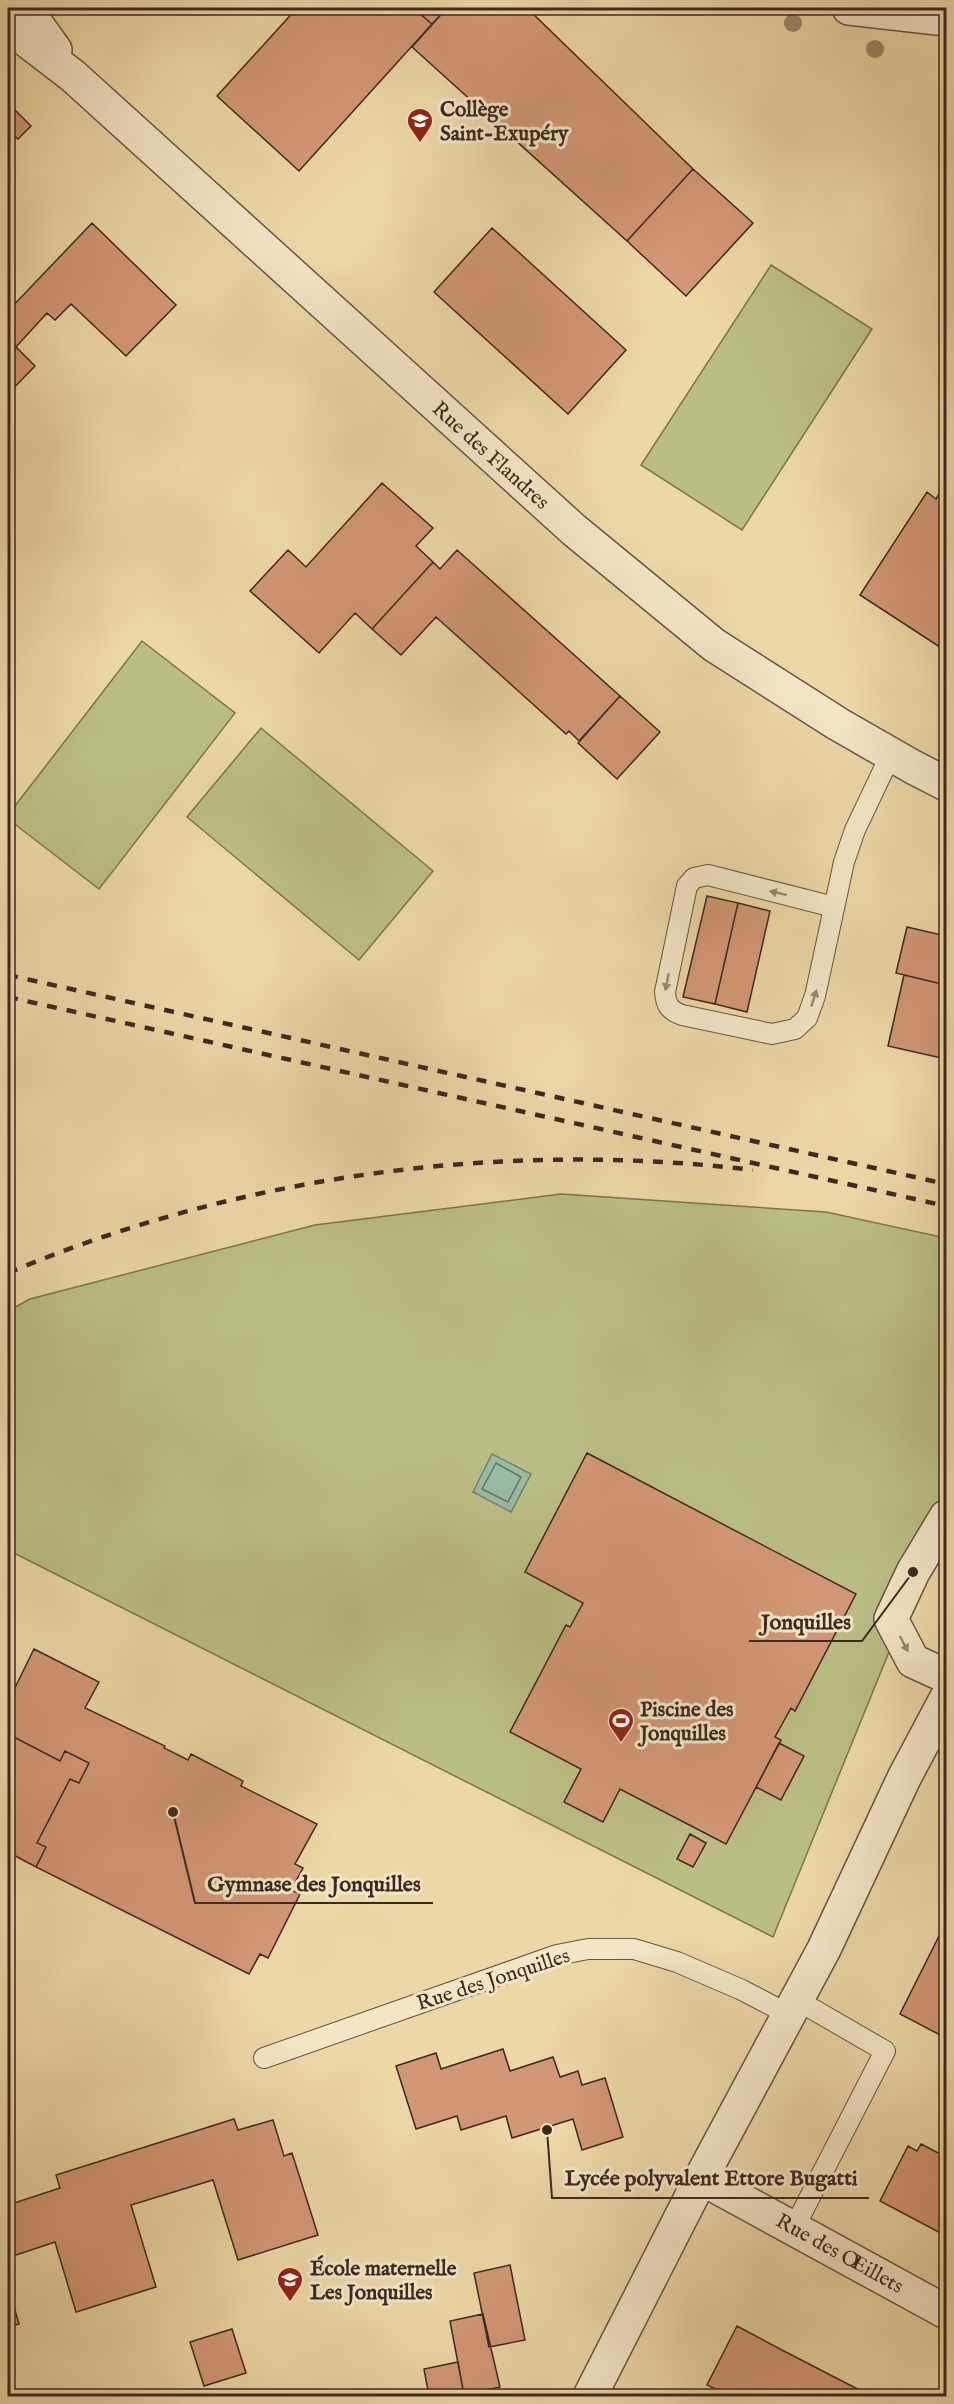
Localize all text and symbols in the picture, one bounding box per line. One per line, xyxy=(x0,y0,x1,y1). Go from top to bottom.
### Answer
place label: Collège Saint-Exupéry xyxy=(440,97,569,148)
school or university icon: Collège Saint-Exupéry xyxy=(405,106,435,144)
street label: Rue des Flandres xyxy=(426,396,554,516)
one-way arrow xyxy=(769,887,787,897)
one-way arrow xyxy=(662,973,671,992)
one-way arrow xyxy=(810,989,819,1007)
callout: Jonquilles xyxy=(749,1601,862,1641)
text: Jonquilles xyxy=(758,1609,851,1637)
one-way arrow xyxy=(899,1636,909,1653)
place label: Piscine des Jonquilles xyxy=(637,1697,733,1748)
sports icon: Piscine des Jonquilles xyxy=(606,1706,636,1744)
callout: Gymnase des Jonquilles xyxy=(195,1863,433,1903)
text: Gymnase des Jonquilles xyxy=(207,1871,421,1899)
street label: Rue des Jonquilles xyxy=(413,1943,574,2018)
callout: Lycée polyvalent Ettore Bugatti xyxy=(552,2158,869,2198)
text: Lycée polyvalent Ettore Bugatti xyxy=(564,2165,858,2193)
street label: Rue des Œillets xyxy=(771,2208,908,2300)
place label: École maternelle Les Jonquilles xyxy=(310,2255,457,2307)
school or university icon: École maternelle Les Jonquilles xyxy=(275,2265,305,2303)

